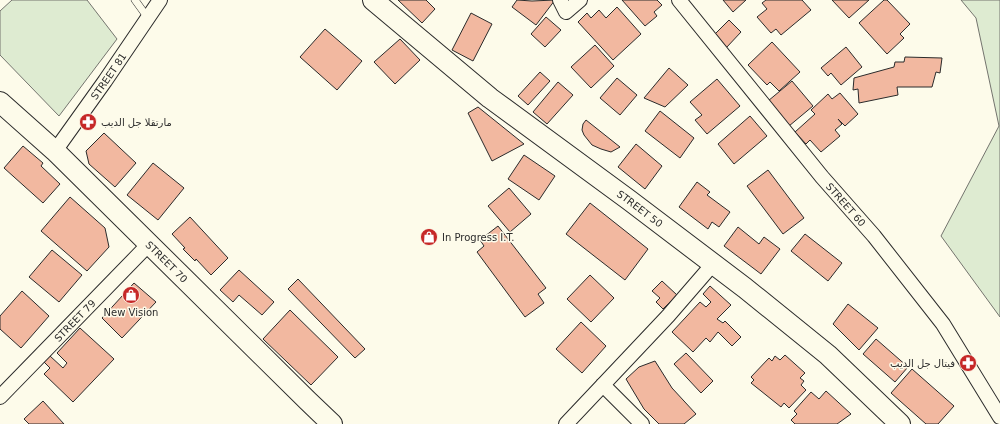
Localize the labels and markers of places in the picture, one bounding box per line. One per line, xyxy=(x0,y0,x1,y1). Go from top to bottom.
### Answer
pharmacy icon: مارتقلا جل الديب xyxy=(78,112,98,132)
place label: مارتقلا جل الديب xyxy=(101,117,172,128)
shop icon: In Progress I.T. xyxy=(419,227,439,247)
place label: In Progress I.T. xyxy=(442,232,515,243)
shop icon: New Vision xyxy=(121,285,141,305)
place label: New Vision xyxy=(104,307,158,318)
pharmacy icon: فيتال جل الديب xyxy=(958,353,978,373)
place label: فيتال جل الديب xyxy=(890,358,955,369)

